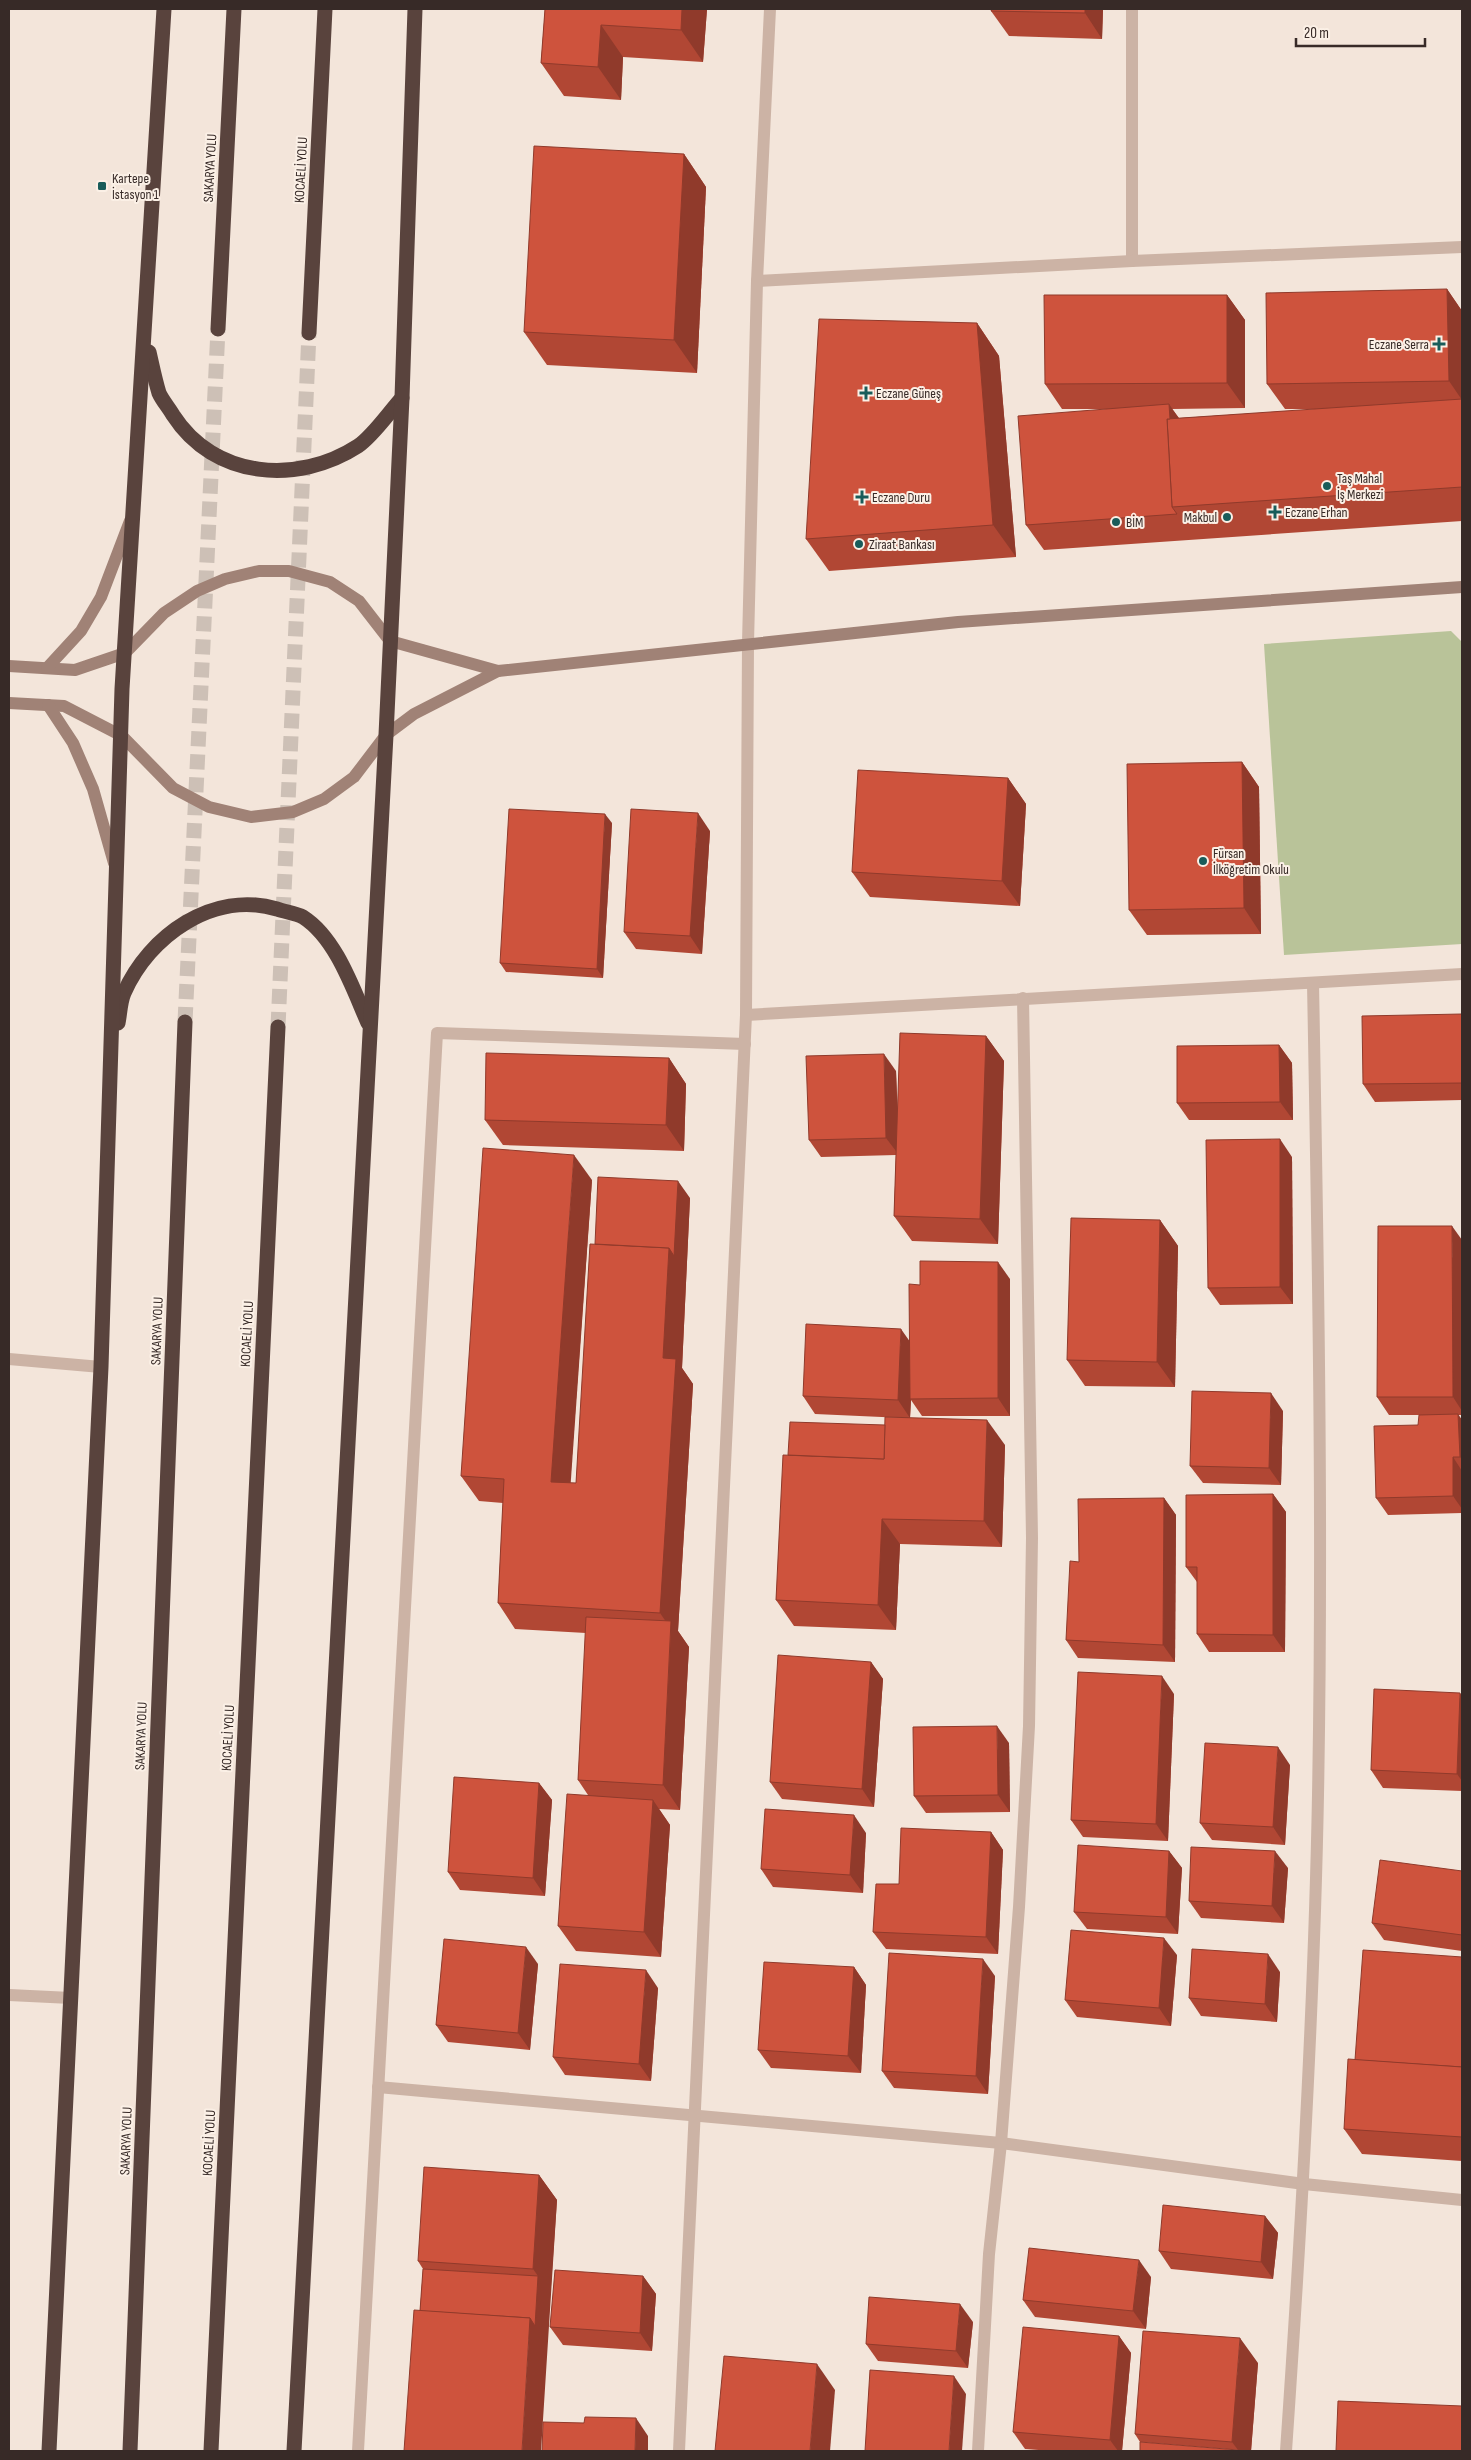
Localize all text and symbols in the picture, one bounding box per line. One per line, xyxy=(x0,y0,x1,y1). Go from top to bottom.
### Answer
scale bar xyxy=(1296,15,1425,47)
text: 20 m xyxy=(1304,24,1329,43)
street label: SAKARYA YOLU xyxy=(200,133,220,203)
street label: KOCAELİ YOLU xyxy=(291,136,311,204)
place label: Kartepe İstasyon 1 xyxy=(112,170,159,203)
marker: Kartepe İstasyon 1 xyxy=(96,180,108,192)
place label: Eczane Serra xyxy=(1369,336,1429,353)
marker: Eczane Serra xyxy=(1433,338,1445,350)
place label: Eczane Güneş xyxy=(876,385,941,402)
marker: Eczane Güneş xyxy=(860,387,872,399)
place label: Taş Mahal İş Merkezi xyxy=(1337,470,1383,503)
marker: Taş Mahal İş Merkezi xyxy=(1321,480,1333,492)
place label: Eczane Duru xyxy=(872,489,930,506)
marker: Eczane Duru xyxy=(856,491,868,503)
place label: Eczane Erhan xyxy=(1285,504,1348,521)
marker: Eczane Erhan xyxy=(1269,506,1281,518)
place label: Makbul xyxy=(1184,509,1217,526)
marker: Makbul xyxy=(1221,511,1233,523)
place label: BİM xyxy=(1126,514,1143,531)
marker: BİM xyxy=(1110,516,1122,528)
place label: Ziraat Bankası xyxy=(869,536,935,553)
marker: Ziraat Bankası xyxy=(853,538,865,550)
place label: Fürsan İlköğretim Okulu xyxy=(1213,845,1289,878)
marker: Fürsan İlköğretim Okulu xyxy=(1197,855,1209,867)
street label: SAKARYA YOLU xyxy=(147,1296,167,1366)
street label: KOCAELİ YOLU xyxy=(237,1300,257,1368)
street label: SAKARYA YOLU xyxy=(131,1701,151,1771)
street label: KOCAELİ YOLU xyxy=(218,1704,238,1772)
street label: SAKARYA YOLU xyxy=(116,2106,136,2176)
street label: KOCAELİ YOLU xyxy=(199,2109,219,2177)

